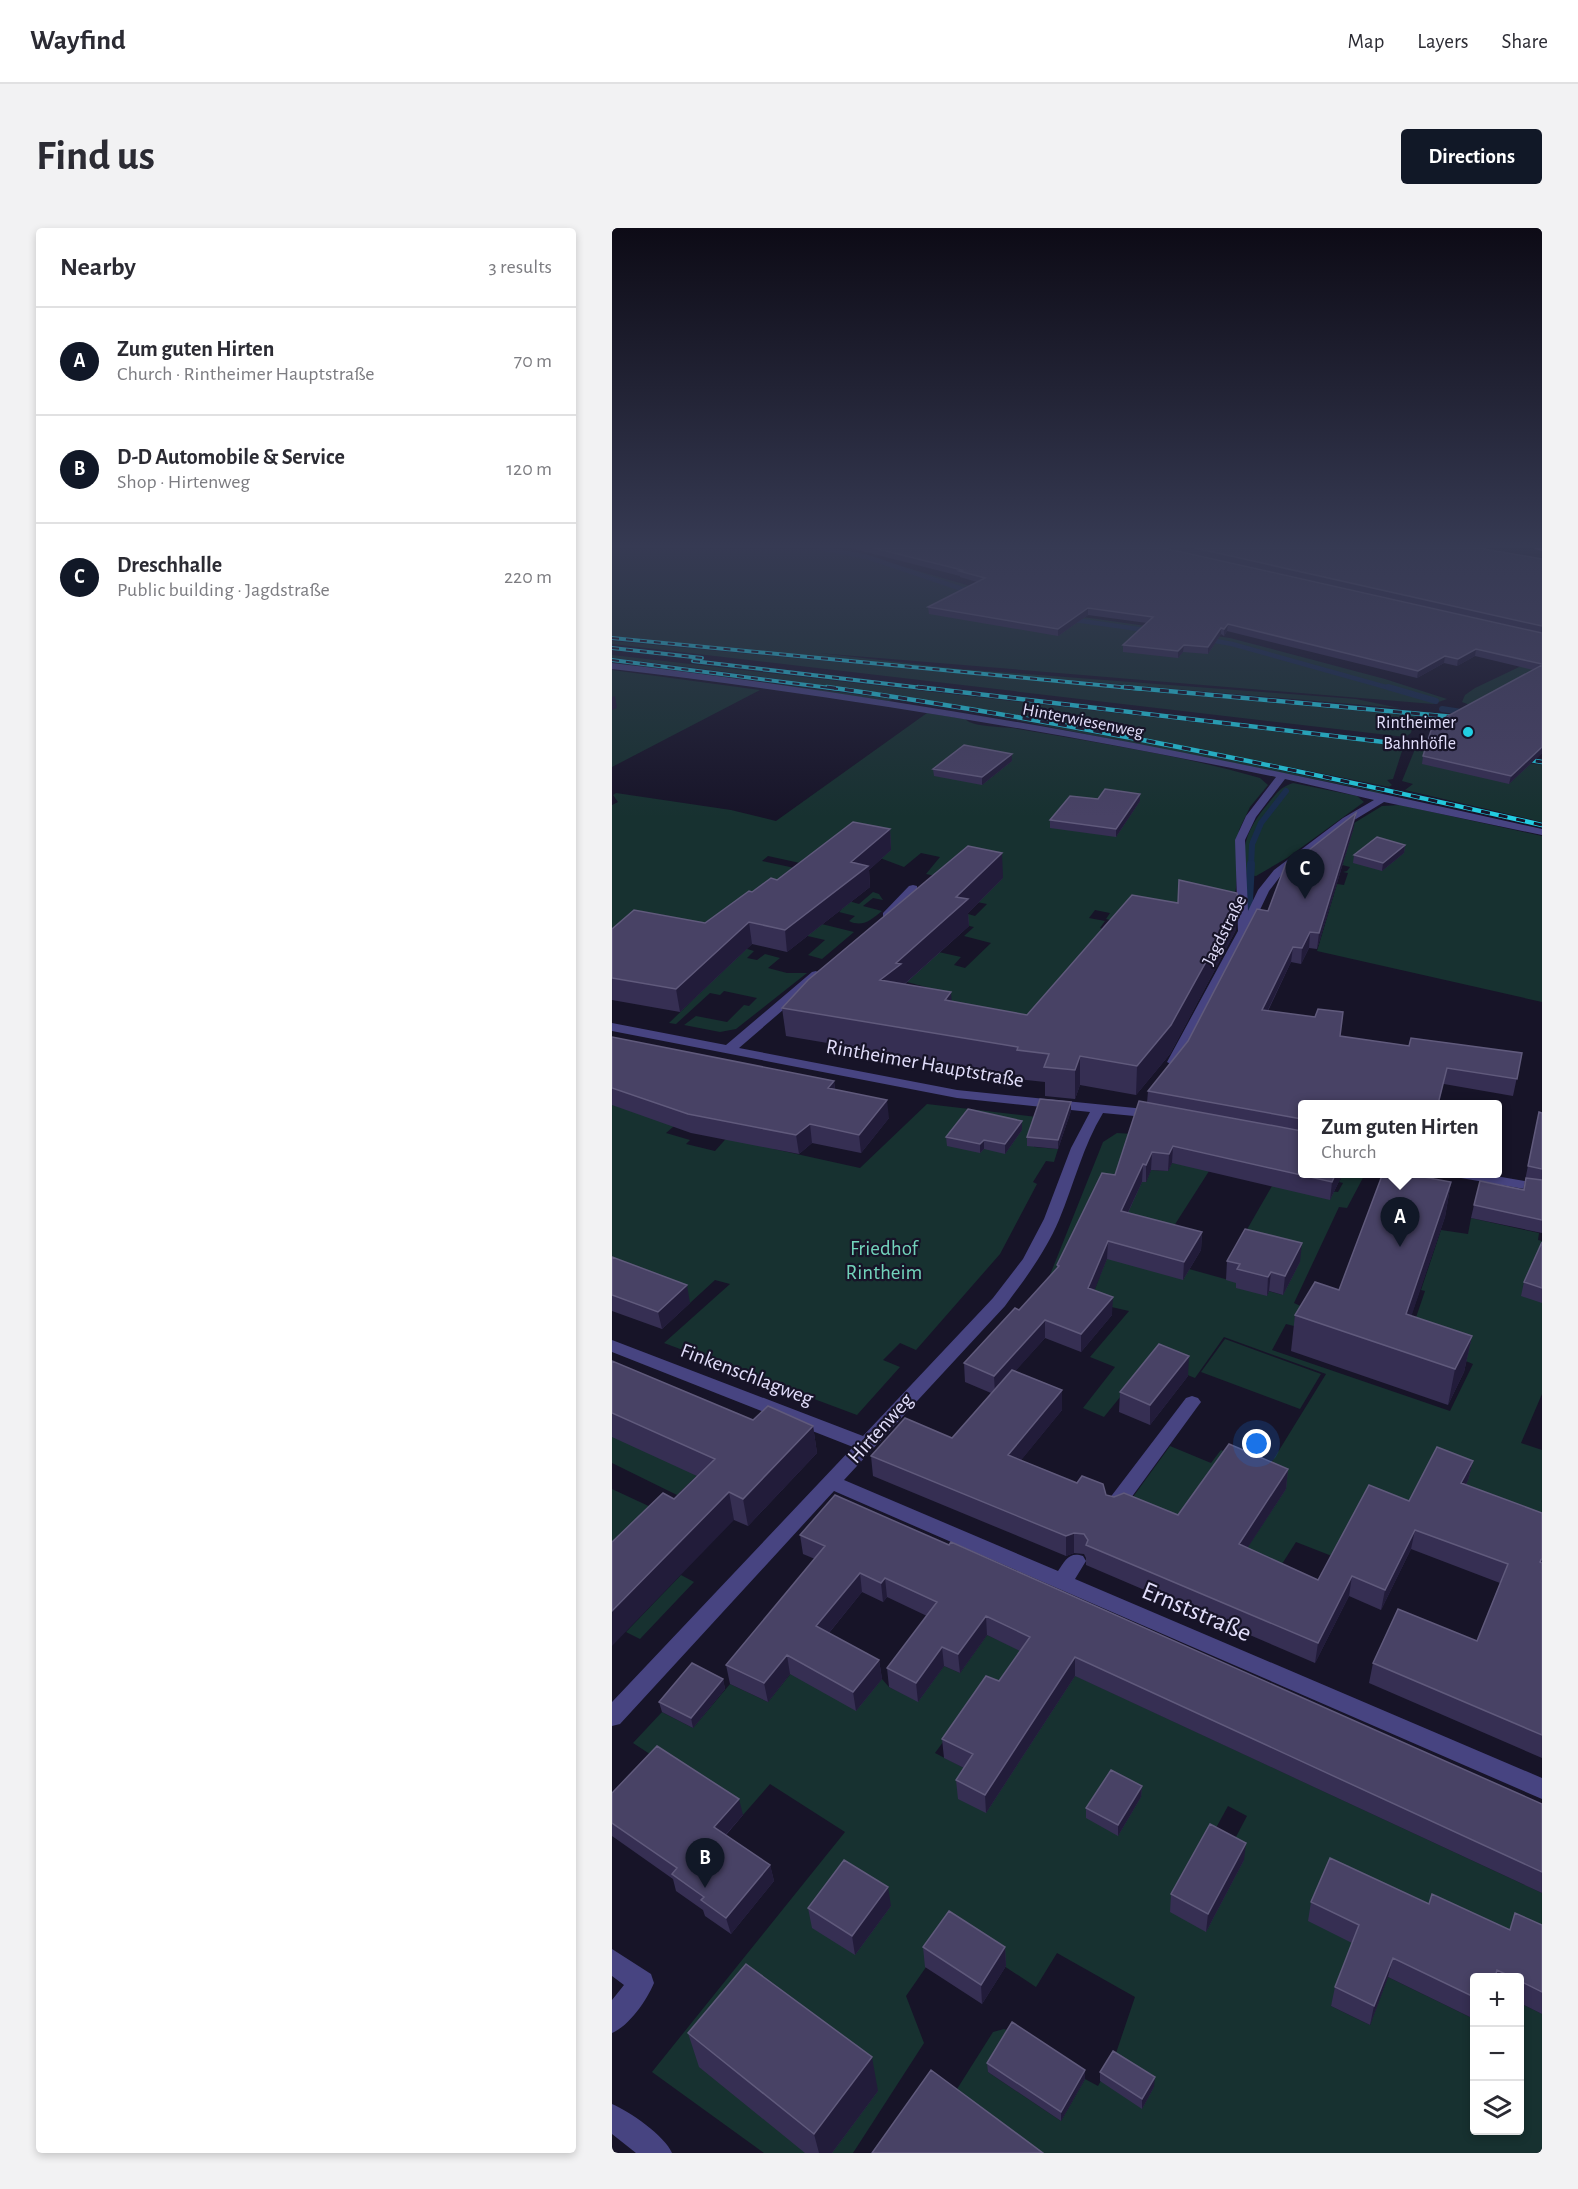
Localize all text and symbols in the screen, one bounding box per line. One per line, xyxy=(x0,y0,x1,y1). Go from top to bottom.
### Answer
text: Wayfind xyxy=(30,27,126,55)
text: Map xyxy=(1348,31,1384,52)
text: Layers xyxy=(1417,31,1468,52)
text: Share xyxy=(1501,31,1548,52)
button: Directions xyxy=(1401,129,1542,184)
text: Find us xyxy=(36,135,155,177)
text: Nearby xyxy=(60,254,136,280)
text: 3 results xyxy=(488,257,552,277)
text: Zum guten Hirten xyxy=(117,338,274,360)
text: A xyxy=(74,351,86,371)
text: 70 m xyxy=(514,351,552,371)
text: Church · Rintheimer Hauptstraße xyxy=(117,364,374,384)
text: D-D Automobile & Service xyxy=(117,446,345,468)
text: B xyxy=(74,459,85,479)
text: 120 m xyxy=(506,459,552,479)
text: Shop · Hirtenweg xyxy=(117,472,250,492)
text: Dreschhalle xyxy=(117,554,222,576)
text: C xyxy=(74,567,85,587)
text: 220 m xyxy=(504,567,552,587)
text: Public building · Jagdstraße xyxy=(117,580,330,600)
street label: Hinterwiesenweg xyxy=(1021,700,1145,742)
place label: Rintheimer Bahnhöfle xyxy=(1376,714,1456,753)
marker: Rintheimer Bahnhöfle xyxy=(1461,725,1475,739)
pin: C xyxy=(1286,850,1324,899)
street label: Jagdstraße xyxy=(1200,892,1250,969)
street label: Rintheimer Hauptstraße xyxy=(824,1036,1025,1091)
popup xyxy=(1298,1100,1502,1178)
text: Zum guten Hirten xyxy=(1321,1116,1479,1138)
text: Church xyxy=(1321,1142,1377,1162)
pin: A xyxy=(1380,1198,1420,1247)
park label: Friedhof Rintheim xyxy=(846,1238,922,1283)
street label: Finkenschlagweg xyxy=(678,1340,817,1410)
street label: Hirtenweg xyxy=(844,1389,918,1467)
your location xyxy=(1242,1429,1271,1458)
street label: Ernststraße xyxy=(1138,1577,1255,1647)
pin: B xyxy=(686,1838,724,1888)
map controls xyxy=(1470,1973,1524,2135)
button: + xyxy=(1470,1973,1524,2027)
button: − xyxy=(1470,2027,1524,2081)
button: layers xyxy=(1470,2081,1524,2135)

